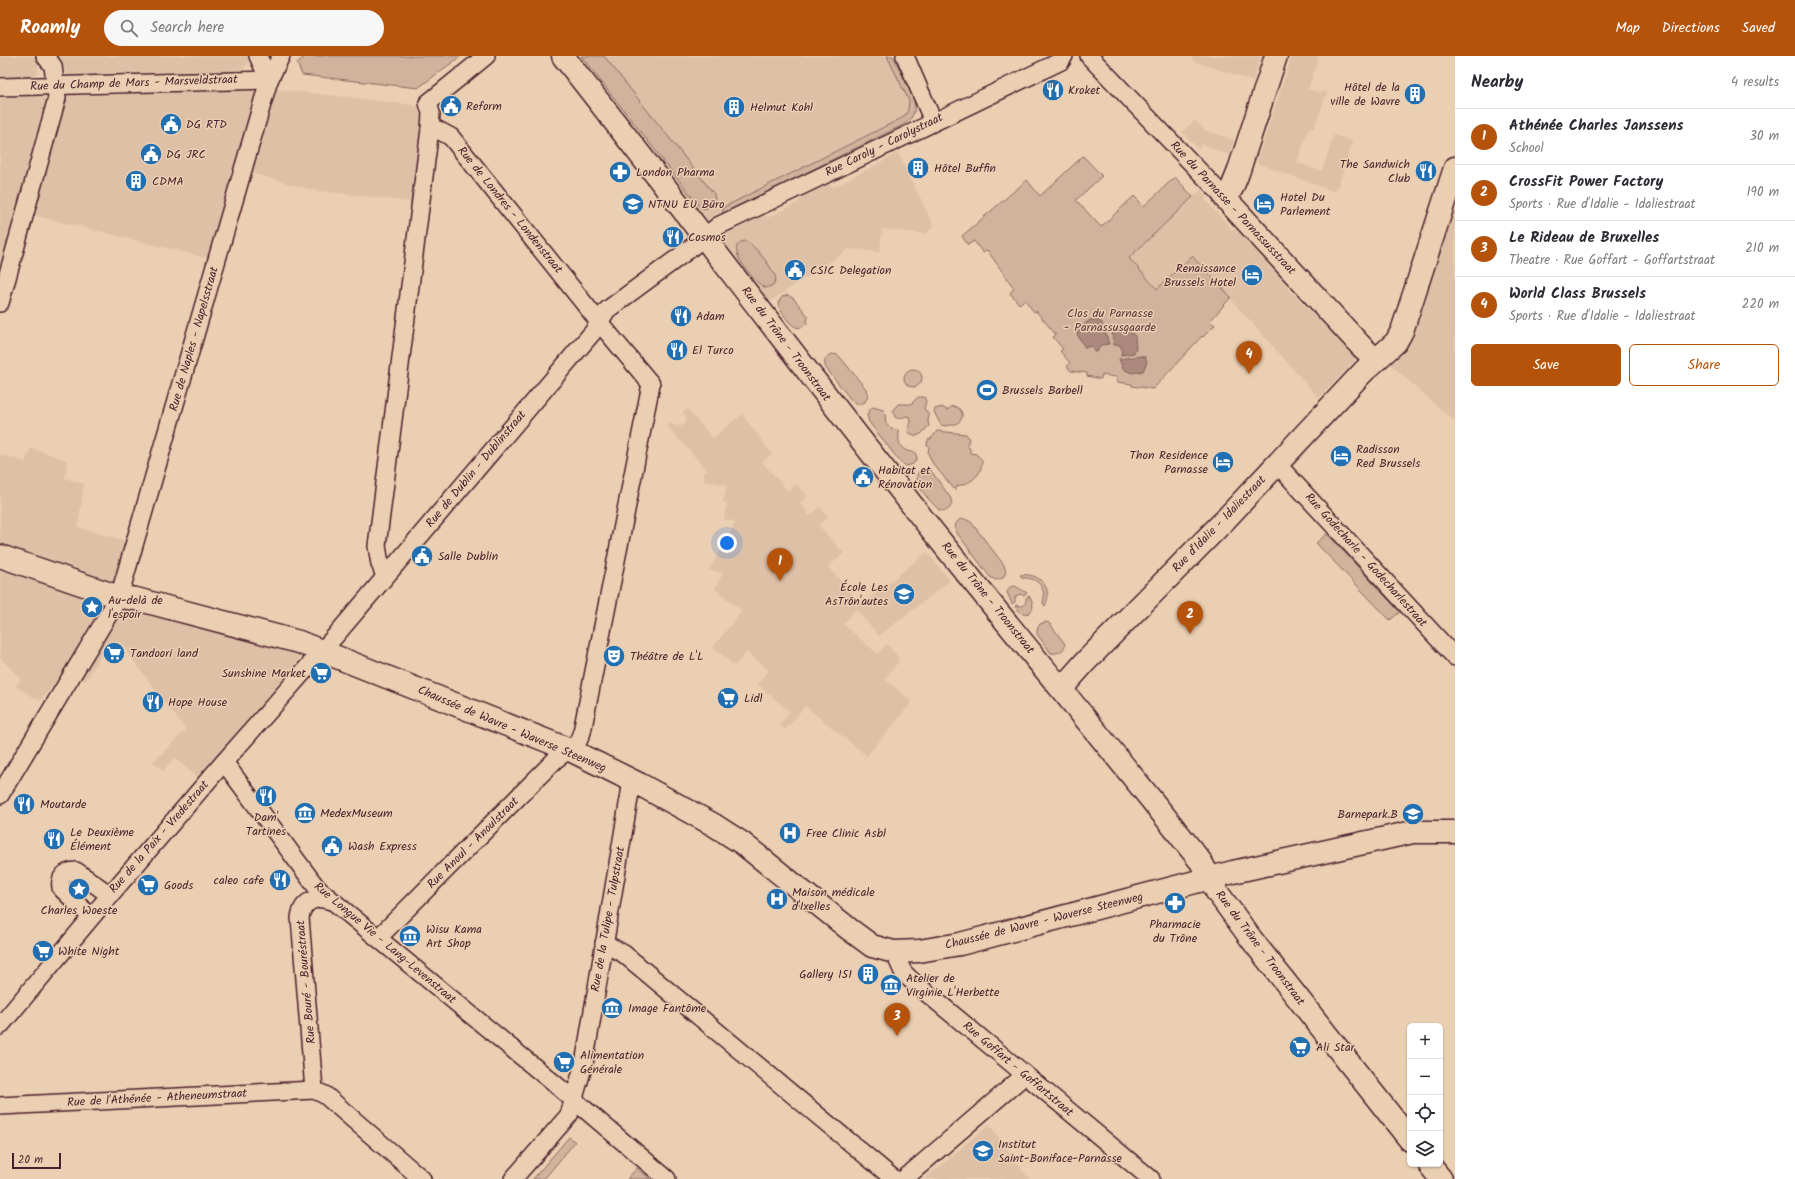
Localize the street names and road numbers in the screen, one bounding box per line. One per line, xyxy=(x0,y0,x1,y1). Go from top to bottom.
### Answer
street label: Rue du Champ de Mars - Marsveldstraat xyxy=(30,70,238,96)
street label: Rue Caroly - Carolystraat xyxy=(822,108,947,182)
street label: Rue du Parnasse - Parnassusstraat xyxy=(1166,137,1301,280)
street label: Rue de Londres - Londenstraat xyxy=(453,142,568,278)
street label: Rue de Naples - Napelsstraat xyxy=(164,264,224,414)
street label: Rue du Trône - Troonstraat xyxy=(736,283,836,406)
street label: Rue de Dublin - Dublinstraat xyxy=(421,406,531,532)
street label: Rue d'Idalie - Idaliestraat xyxy=(1168,471,1271,577)
street label: Rue Godecharle - Godecharlestraat xyxy=(1300,488,1432,632)
street label: Rue du Trône - Troonstraat xyxy=(937,538,1040,658)
street label: Chaussée de Wavre - Waverse Steenweg xyxy=(415,680,610,778)
street label: Rue de la Paix - Vredestraat xyxy=(104,776,214,898)
street label: Rue Anoul - Anoulstraat xyxy=(423,792,524,893)
street label: Rue de la Tulipe - Tulpstraat xyxy=(586,844,630,993)
street label: Rue Longue Vie - Lang-Levenstraat xyxy=(310,878,461,1009)
street label: Chaussée de Wavre - Waverse Steenweg xyxy=(943,887,1145,955)
street label: Rue du Trône - Troonstraat xyxy=(1210,887,1310,1010)
street label: Rue Bouré - Bouréstraat xyxy=(291,919,321,1045)
street label: Rue Goffart - Goffartstraat xyxy=(958,1017,1078,1121)
street label: Rue de l'Athénée - Atheneumstraat xyxy=(67,1084,248,1112)

